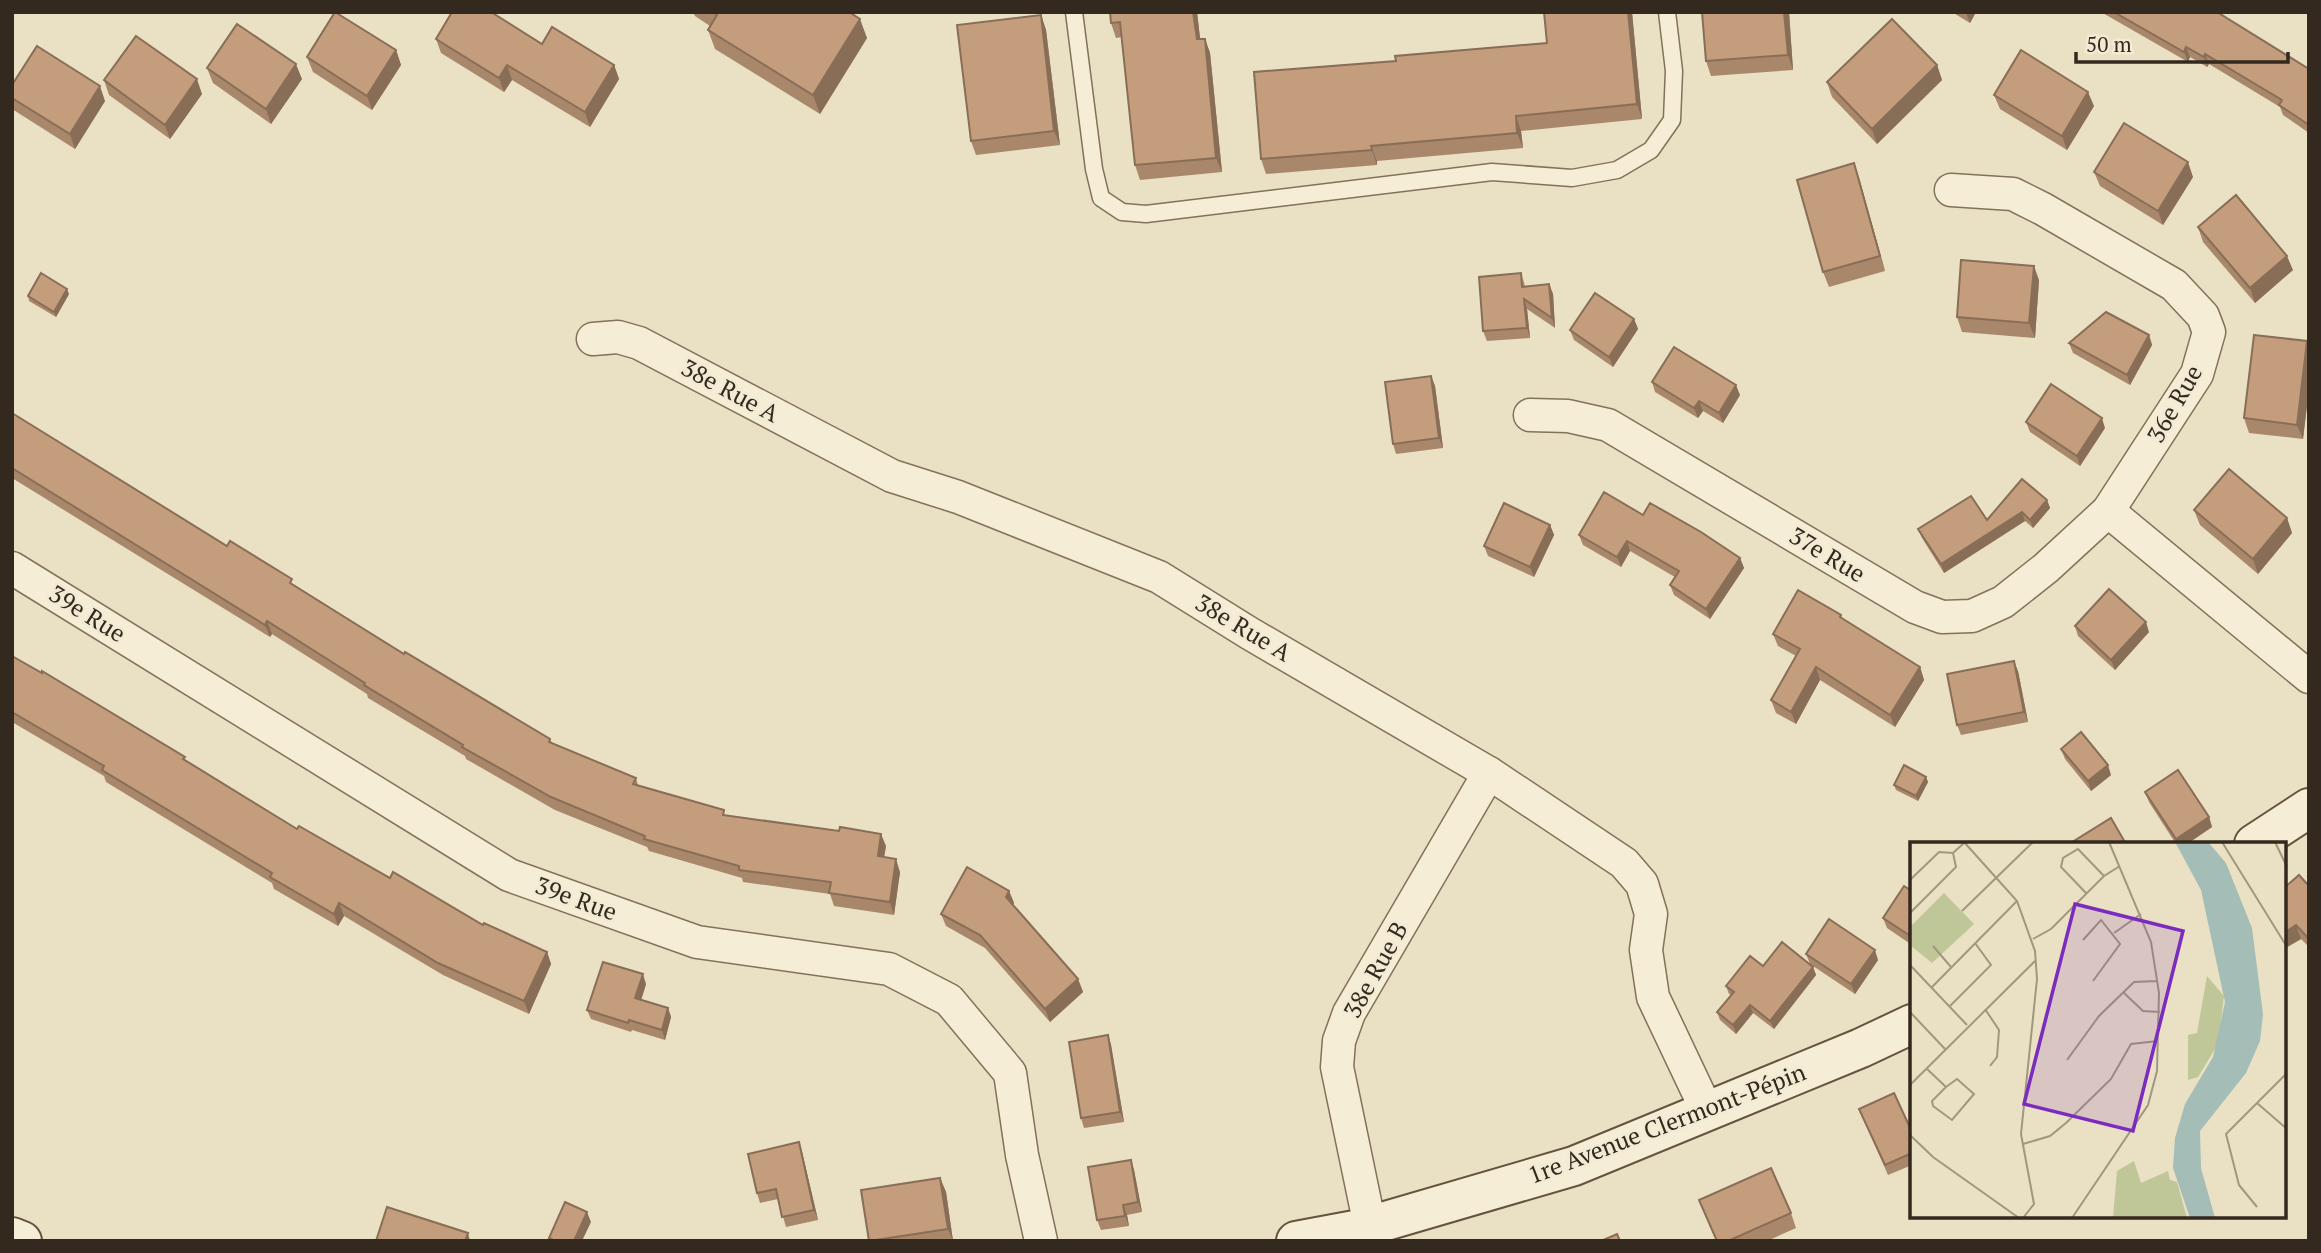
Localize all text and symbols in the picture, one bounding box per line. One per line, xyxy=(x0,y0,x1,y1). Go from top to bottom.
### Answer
scale bar xyxy=(2076,21,2288,65)
text: 50 m xyxy=(2086,30,2132,58)
street label: 38e Rue A xyxy=(676,351,785,430)
street label: 36e Rue xyxy=(2139,359,2209,448)
street label: 37e Rue xyxy=(1784,519,1871,589)
street label: 39e Rue xyxy=(43,577,132,649)
street label: 38e Rue A xyxy=(1190,586,1298,669)
inset map xyxy=(1910,842,2286,1218)
street label: 39e Rue xyxy=(531,869,622,928)
street label: 38e Rue B xyxy=(1336,916,1415,1023)
street label: 1re Avenue Clermont-Pépin xyxy=(1523,1055,1810,1191)

